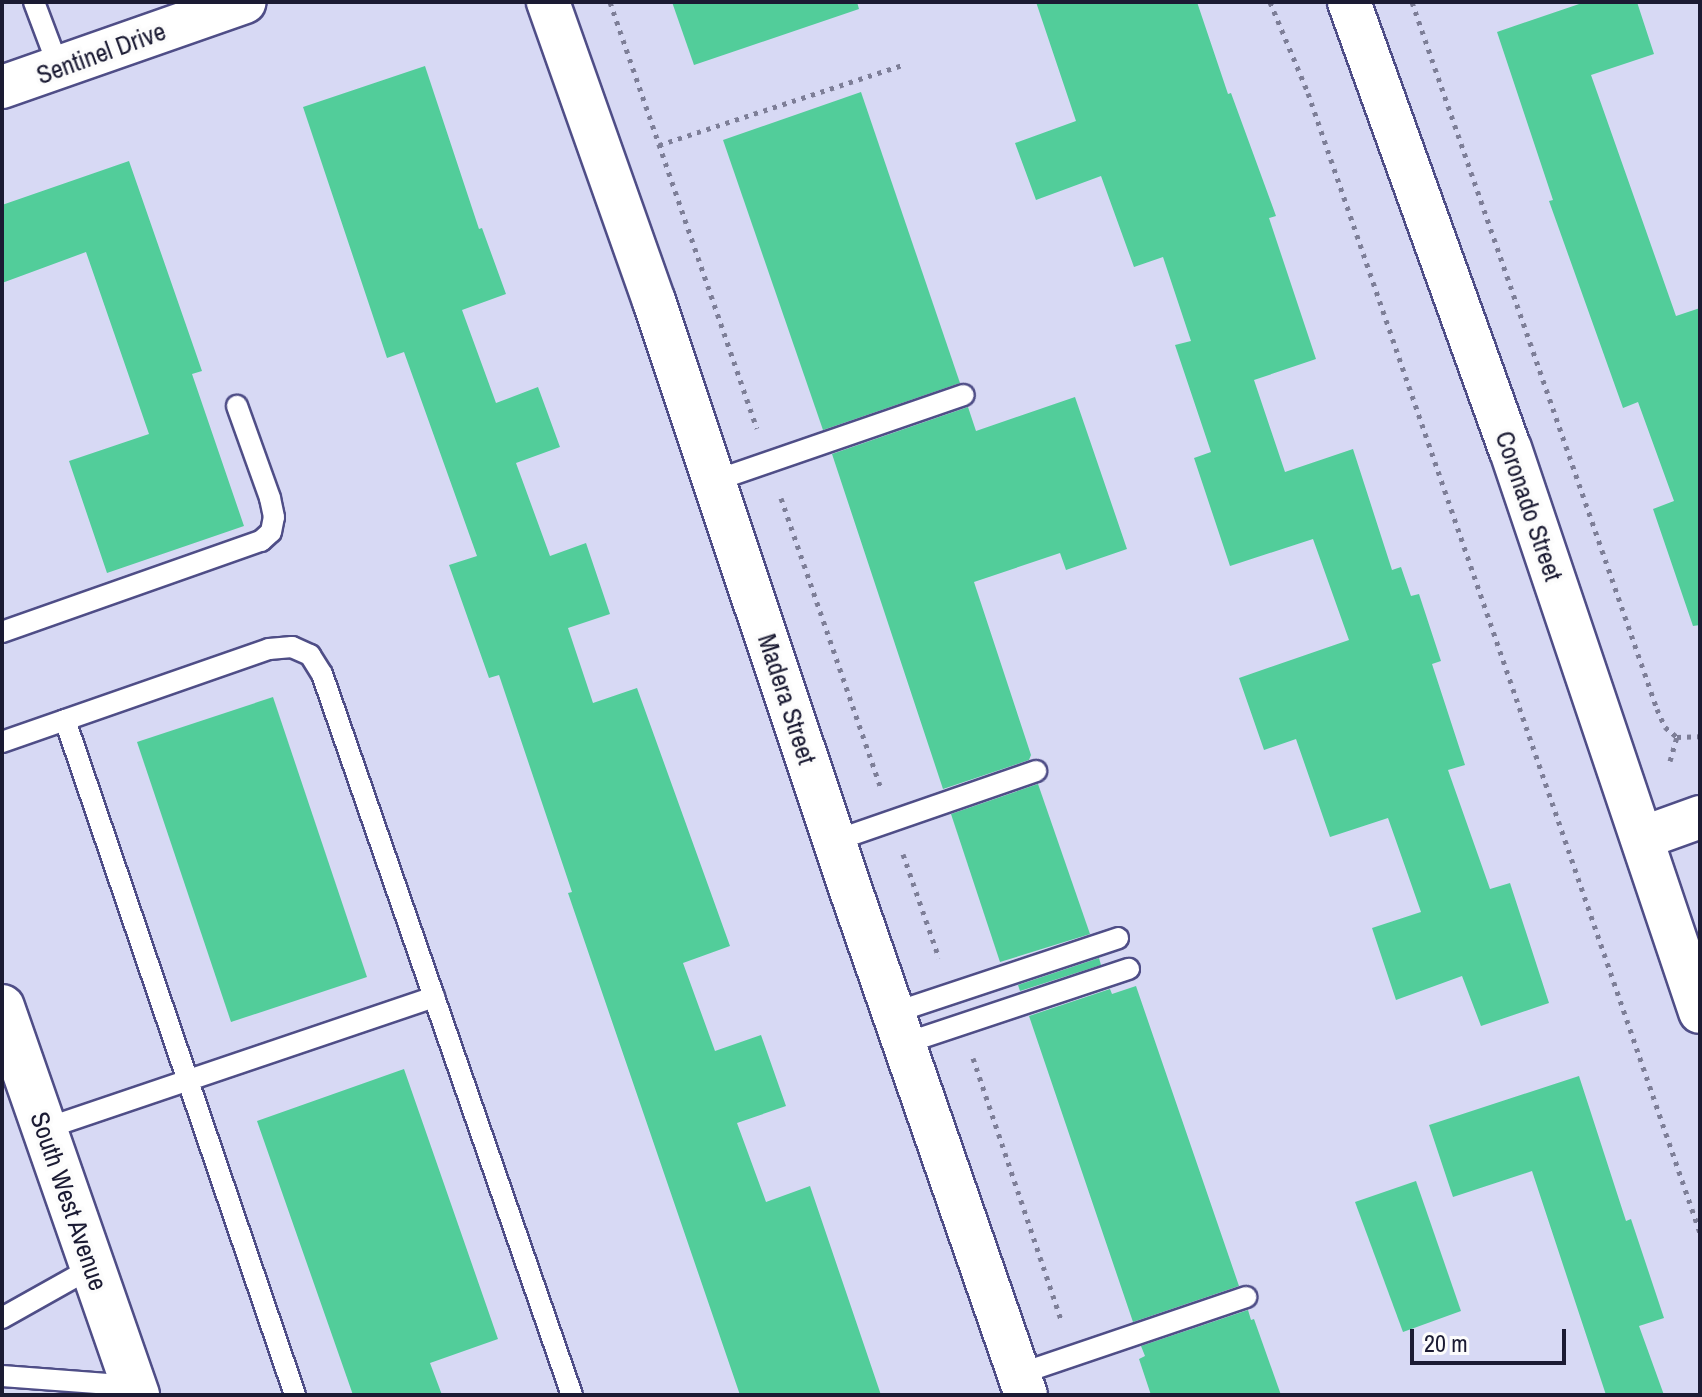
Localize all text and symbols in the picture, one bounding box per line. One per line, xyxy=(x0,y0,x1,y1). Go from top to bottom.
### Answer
street label: Sentinel Drive xyxy=(32,15,170,91)
street label: Coronado Street xyxy=(1489,427,1569,585)
street label: Madera Street xyxy=(751,630,823,768)
street label: South West Avenue xyxy=(24,1107,114,1295)
scale bar xyxy=(1414,1313,1570,1363)
text: 20 m xyxy=(1424,1327,1468,1359)

